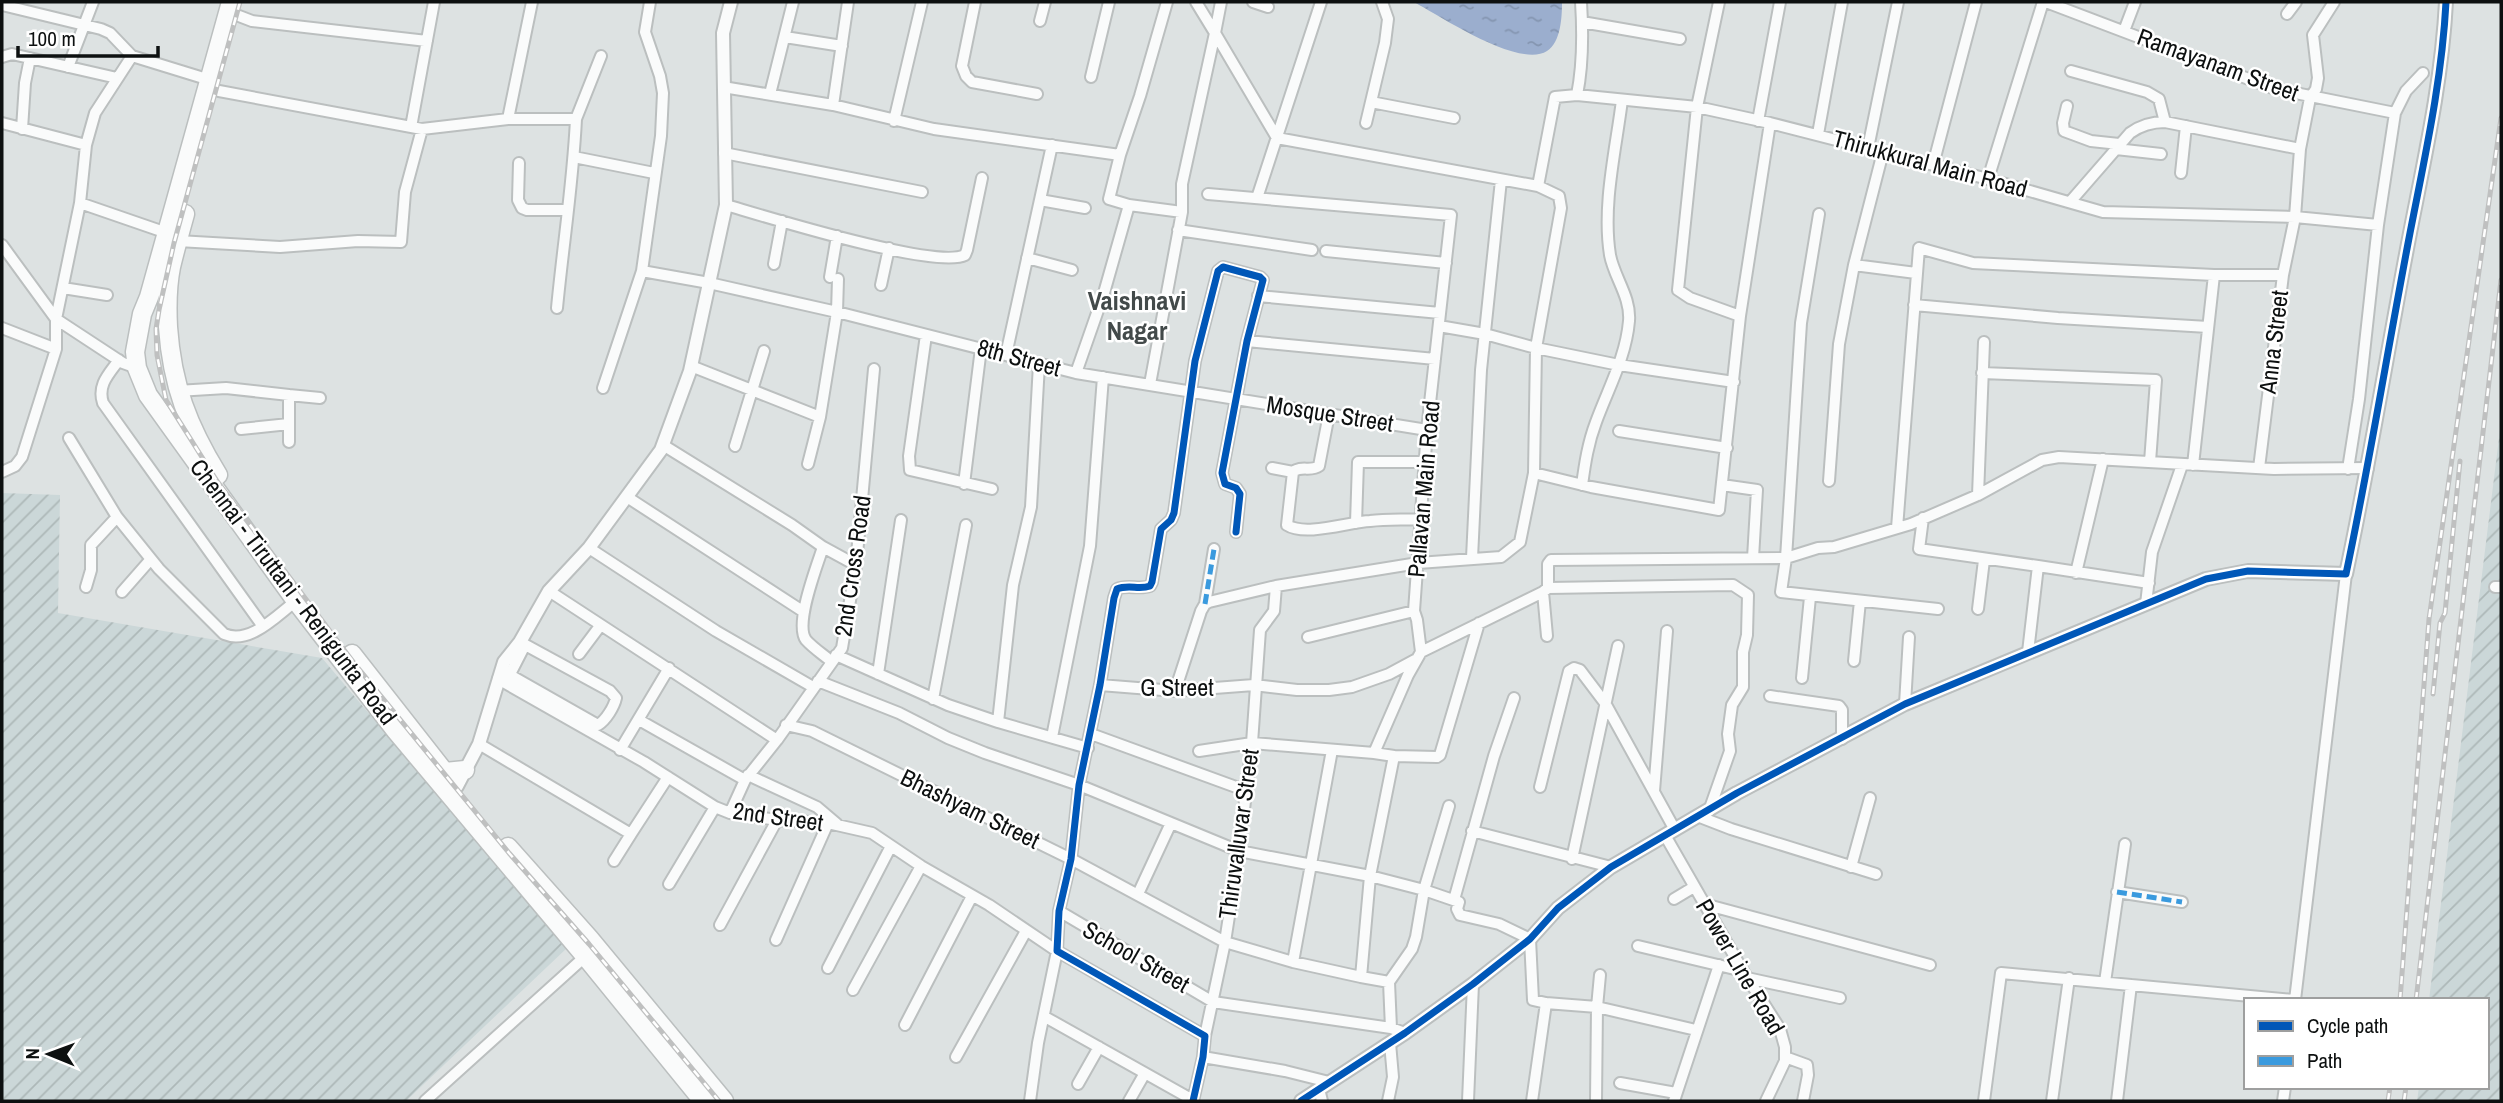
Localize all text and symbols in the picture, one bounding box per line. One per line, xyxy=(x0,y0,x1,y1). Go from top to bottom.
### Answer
scale bar xyxy=(18,14,158,58)
street label: Ramayanam Street xyxy=(2133,20,2304,108)
text: 100 m xyxy=(28,24,76,53)
street label: Thirukkural Main Road xyxy=(1829,122,2031,204)
district label: Vaishnavi Nagar xyxy=(1088,283,1186,348)
street label: Anna Street xyxy=(2251,288,2295,396)
street label: 8th Street xyxy=(974,331,1065,384)
street label: Mosque Street xyxy=(1264,387,1396,439)
street label: Pallavan Main Road xyxy=(1399,399,1447,579)
street label: Chennai - Tiruttani - Renigunta Road xyxy=(183,452,404,731)
street label: 2nd Cross Road xyxy=(826,493,878,638)
street label: G Street xyxy=(1140,671,1214,703)
street label: Thiruvalluvar Street xyxy=(1210,746,1266,921)
street label: Bhashyam Street xyxy=(896,761,1046,856)
street label: 2nd Street xyxy=(731,794,826,838)
street label: Power Line Road xyxy=(1689,893,1793,1040)
street label: School Street xyxy=(1077,913,1196,1000)
legend xyxy=(2244,998,2489,1089)
text: Cycle path xyxy=(2307,1011,2388,1040)
north arrow xyxy=(14,1019,84,1089)
text: Path xyxy=(2307,1046,2342,1075)
text: N xyxy=(19,1048,45,1060)

